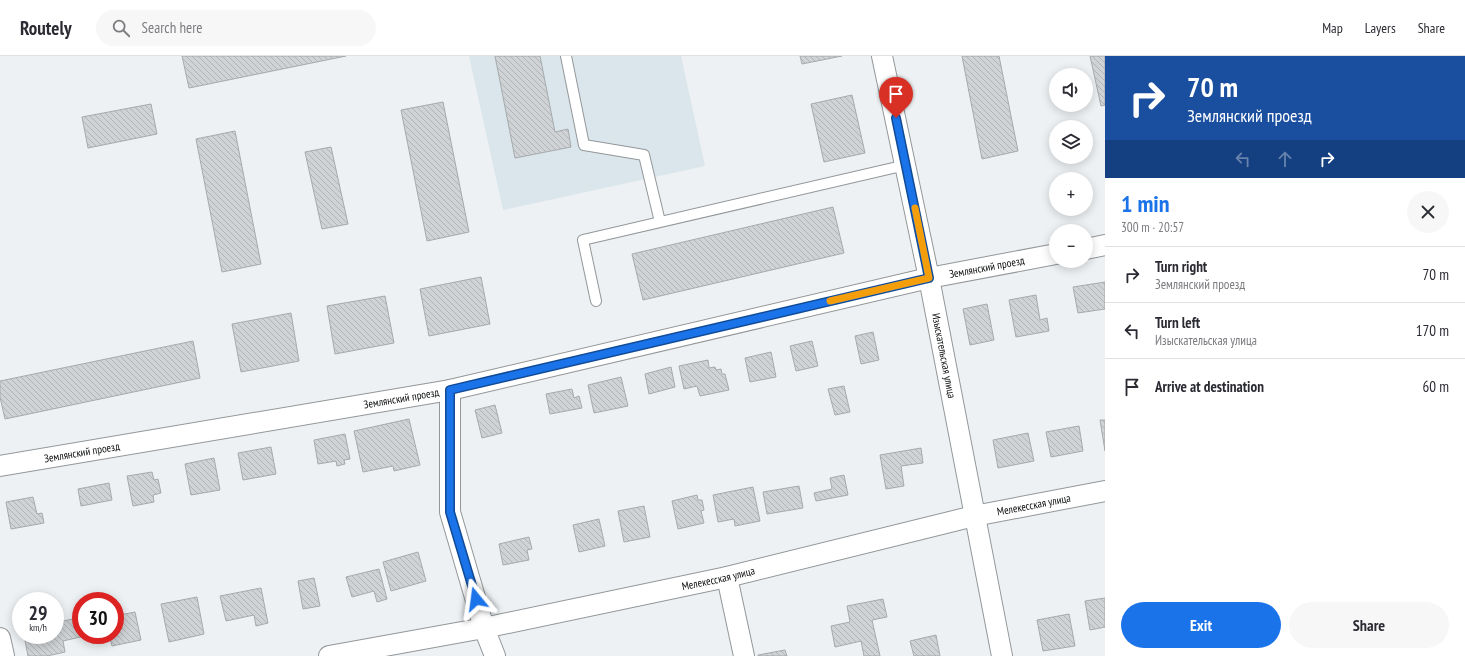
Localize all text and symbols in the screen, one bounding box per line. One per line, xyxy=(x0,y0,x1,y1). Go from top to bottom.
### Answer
search box xyxy=(96,10,376,46)
text: Routely xyxy=(20,16,72,40)
icon: search xyxy=(110,17,132,39)
text: Search here xyxy=(142,18,203,37)
text: Map xyxy=(1322,19,1343,37)
text: Layers xyxy=(1365,19,1396,37)
text: Share xyxy=(1418,19,1445,37)
map controls xyxy=(1049,68,1093,268)
button: sound xyxy=(1049,68,1093,112)
text: 70 m xyxy=(1187,68,1238,105)
icon: right xyxy=(1121,72,1173,124)
pin xyxy=(879,77,913,118)
icon: arrive xyxy=(885,83,907,105)
text: Землянский проезд xyxy=(1187,104,1312,127)
button: layers xyxy=(1049,120,1093,164)
icon: left xyxy=(1232,148,1254,170)
icon: ahead xyxy=(1274,148,1296,170)
icon: right xyxy=(1316,148,1338,170)
button: + xyxy=(1049,172,1093,216)
text: 1 min xyxy=(1121,188,1169,219)
button: close xyxy=(1407,191,1449,233)
text: 300 m · 20:57 xyxy=(1121,219,1184,236)
button: − xyxy=(1049,224,1093,268)
street label: Землянский проезд xyxy=(948,253,1026,281)
text: Turn right xyxy=(1155,257,1207,276)
icon: right xyxy=(1121,264,1143,286)
text: 70 m xyxy=(1423,265,1449,284)
text: Землянский проезд xyxy=(1155,276,1245,293)
street label: Изыскательская улица xyxy=(929,312,959,399)
text: Turn left xyxy=(1155,313,1200,332)
icon: left xyxy=(1121,320,1143,342)
text: 170 m xyxy=(1416,321,1449,340)
text: Изыскательская улица xyxy=(1155,332,1257,349)
icon: arrive xyxy=(1121,376,1143,398)
text: Arrive at destination xyxy=(1155,377,1264,396)
text: 60 m xyxy=(1423,377,1449,396)
street label: Землянский проезд xyxy=(362,385,440,411)
street label: Землянский проезд xyxy=(43,439,121,465)
street label: Мелекесская улица xyxy=(996,491,1072,518)
street label: Мелекесская улица xyxy=(680,563,756,593)
position arrow xyxy=(455,578,497,620)
speed limit sign: 30 xyxy=(72,592,124,644)
text: 29 xyxy=(28,600,48,626)
button: Exit xyxy=(1121,602,1281,648)
button: Share xyxy=(1289,602,1449,648)
text: km/h xyxy=(29,621,47,634)

